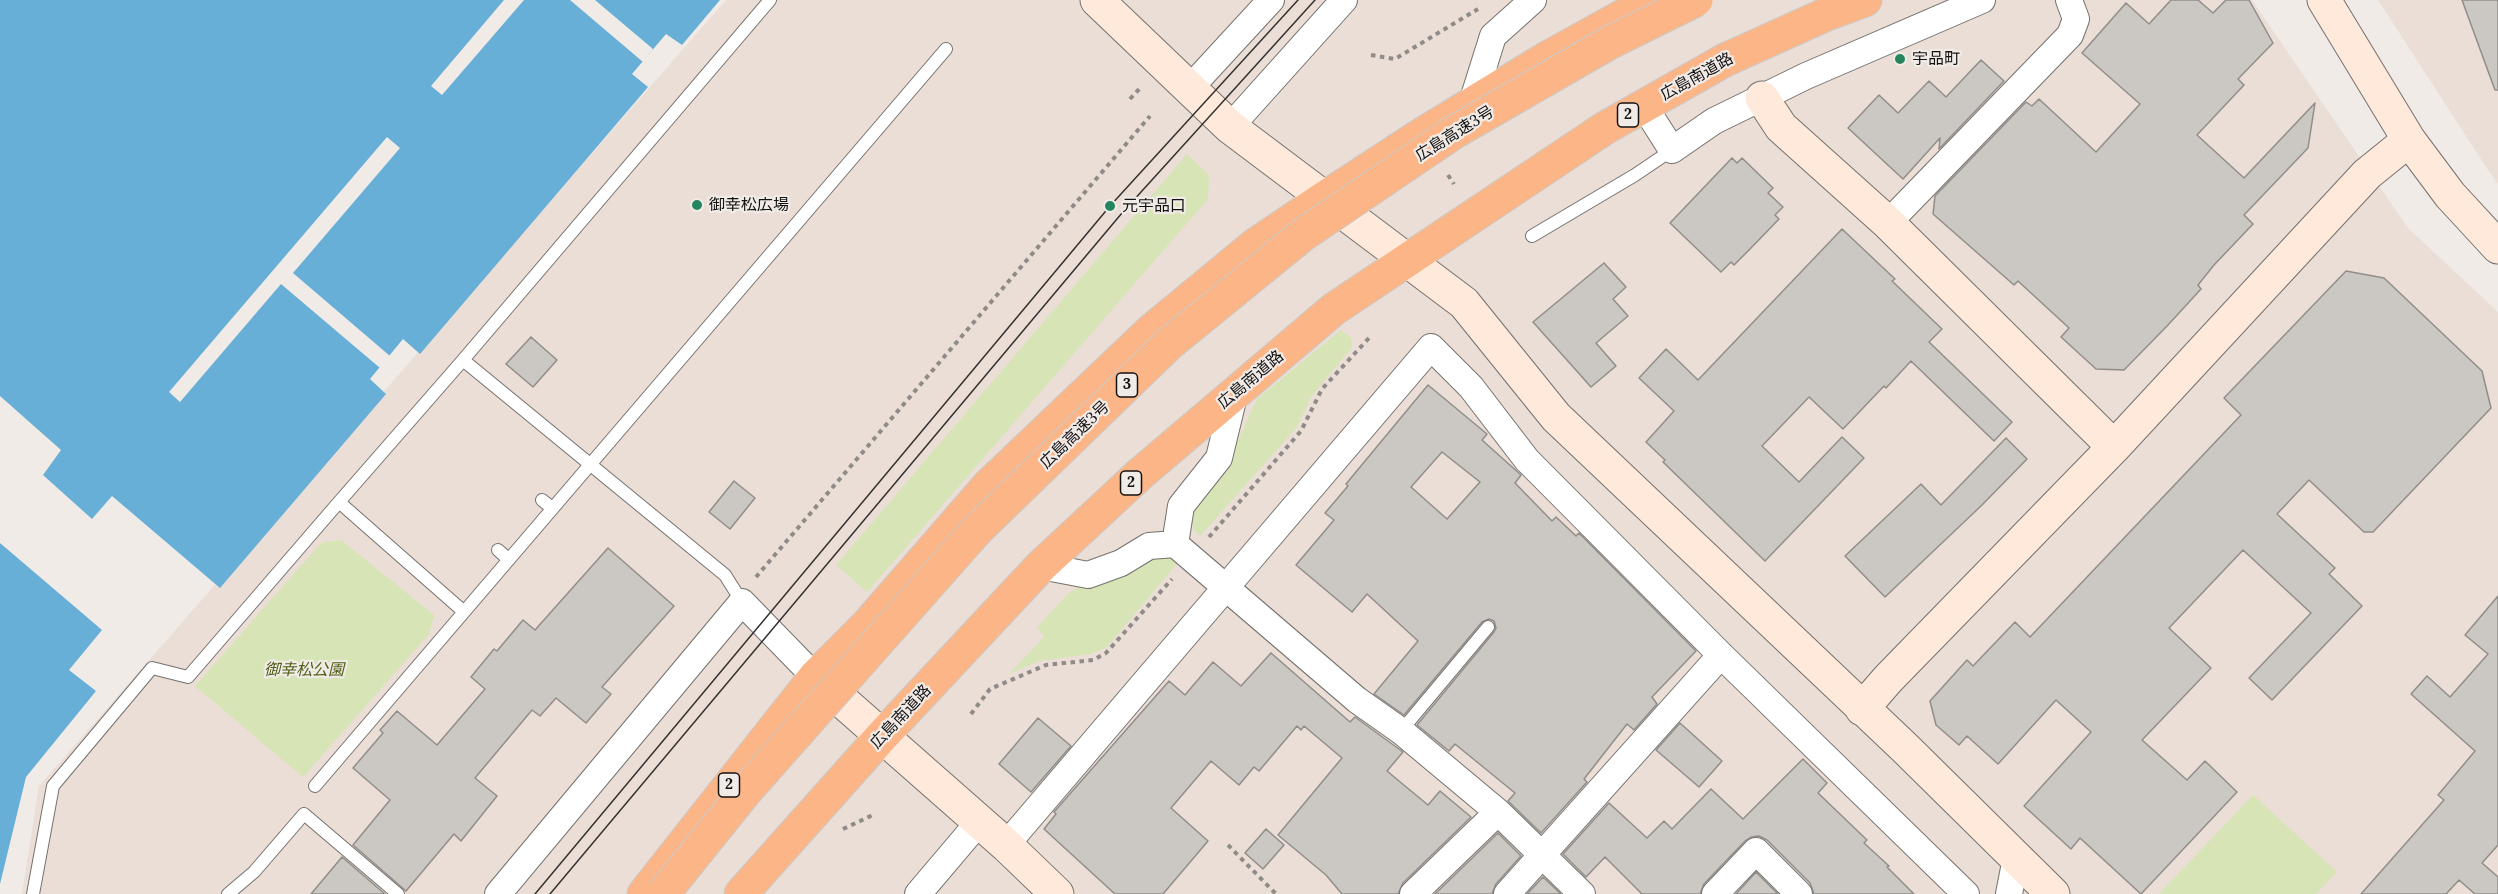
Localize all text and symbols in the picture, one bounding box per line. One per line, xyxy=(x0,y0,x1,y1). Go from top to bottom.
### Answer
street label: 広島南道路 xyxy=(1657,49,1737,105)
place label: 宇品町 xyxy=(1912,49,1960,69)
marker: 宇品町 xyxy=(1893,52,1907,66)
street label: 広島高速3号 xyxy=(1412,102,1498,166)
road number: 2 xyxy=(1618,103,1638,127)
place label: 御幸松広場 xyxy=(709,195,789,215)
place label: 元宇品口 xyxy=(1122,196,1186,216)
marker: 御幸松広場 xyxy=(690,198,704,212)
marker: 元宇品口 xyxy=(1103,199,1117,213)
street label: 広島南道路 xyxy=(1214,347,1288,413)
road number: 3 xyxy=(1116,373,1138,397)
street label: 広島高速3号 xyxy=(1036,397,1114,473)
road number: 2 xyxy=(1120,471,1142,495)
park label: 御幸松公園 xyxy=(264,660,344,680)
street label: 広島南道路 xyxy=(867,681,935,753)
road number: 2 xyxy=(718,773,740,797)

